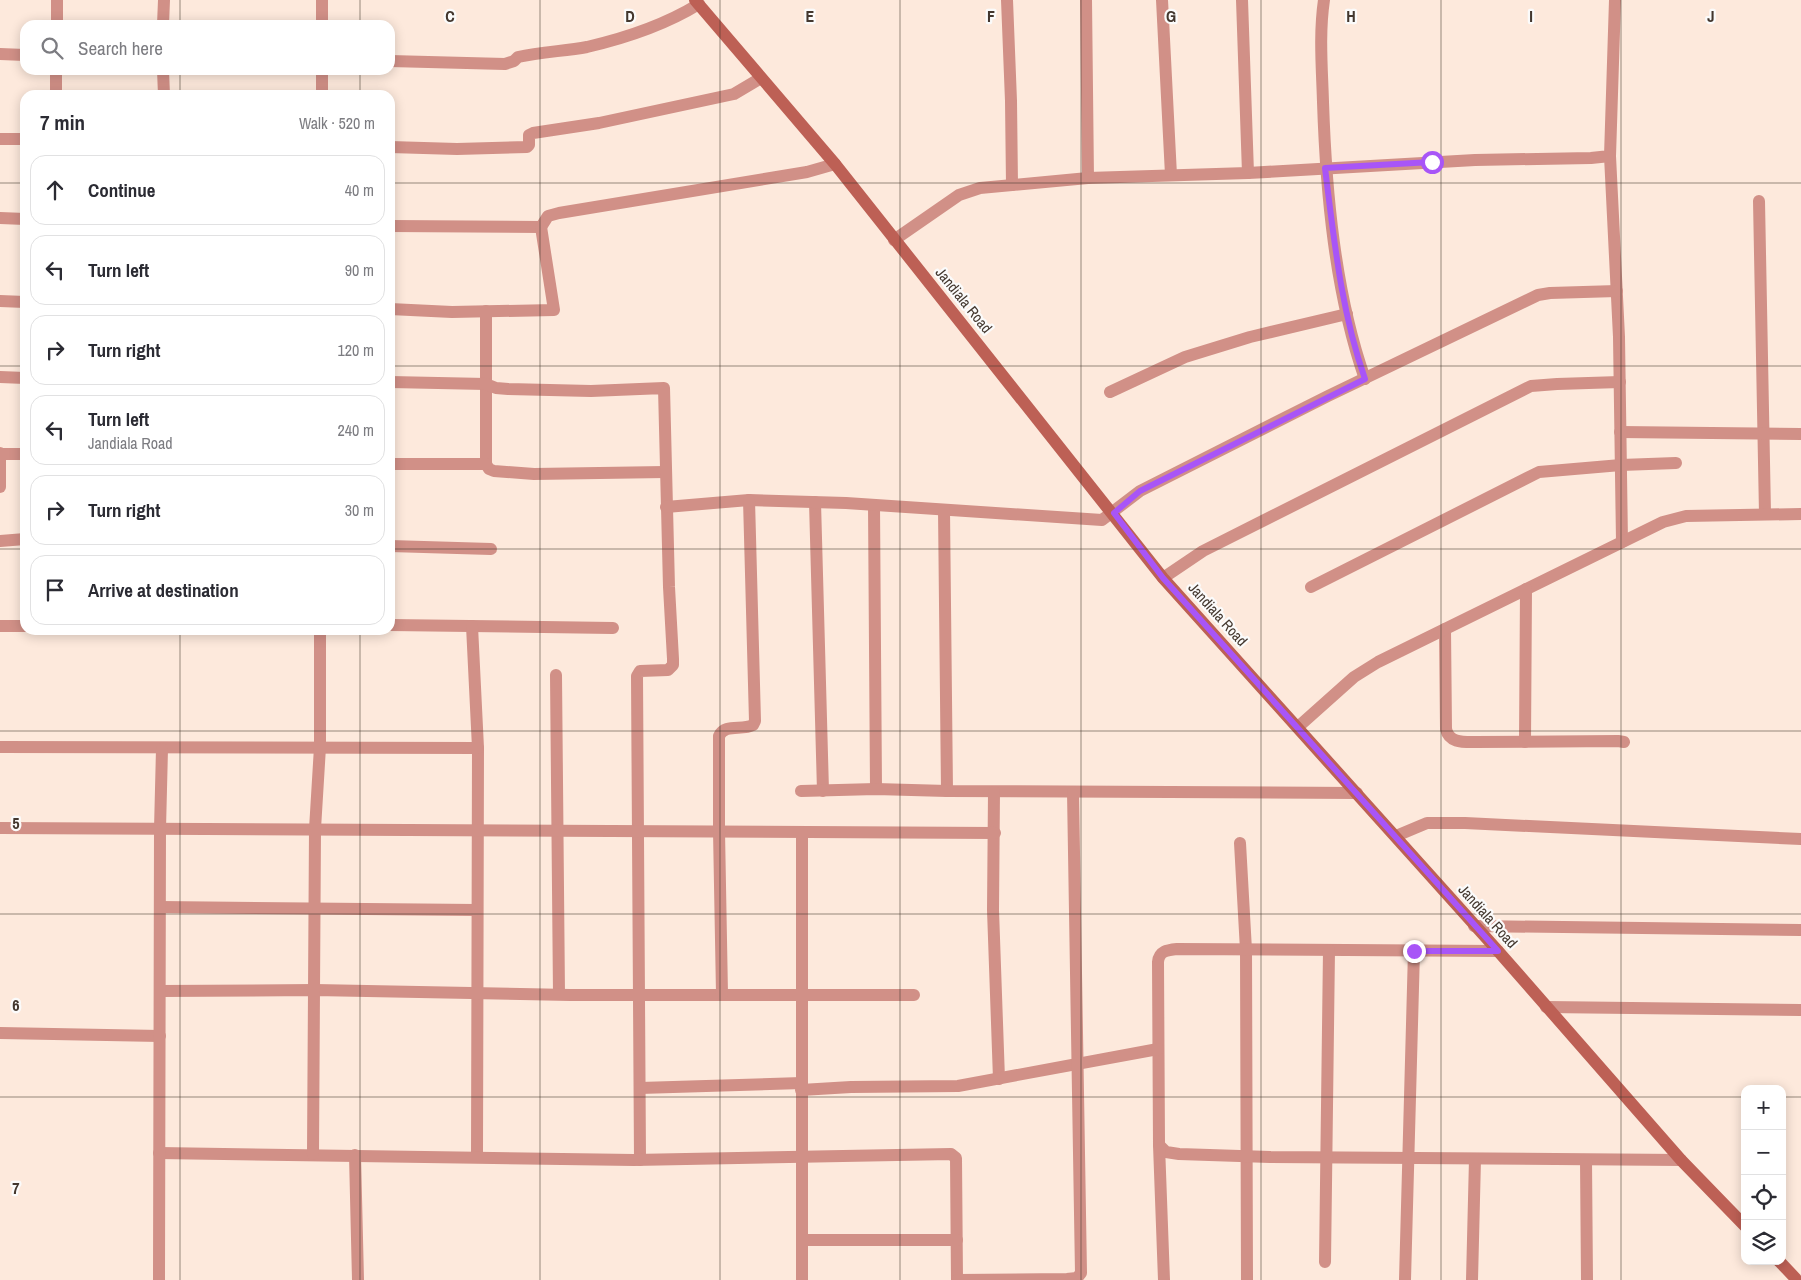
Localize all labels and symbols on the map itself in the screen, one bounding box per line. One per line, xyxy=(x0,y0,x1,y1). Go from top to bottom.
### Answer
text: C xyxy=(445,5,455,27)
text: D xyxy=(625,5,635,27)
text: E xyxy=(806,5,815,27)
text: F xyxy=(987,5,995,27)
text: G xyxy=(1166,5,1176,27)
text: H xyxy=(1346,5,1356,27)
text: I xyxy=(1529,5,1533,27)
text: J xyxy=(1707,5,1715,27)
route start xyxy=(1421,151,1444,174)
street label: Jandiala Road xyxy=(931,263,997,337)
street label: Jandiala Road xyxy=(1184,577,1252,651)
text: 5 xyxy=(12,812,20,834)
street label: Jandiala Road xyxy=(1454,879,1522,953)
route end xyxy=(1403,940,1426,963)
text: 6 xyxy=(12,994,20,1016)
text: 7 xyxy=(12,1177,20,1199)

